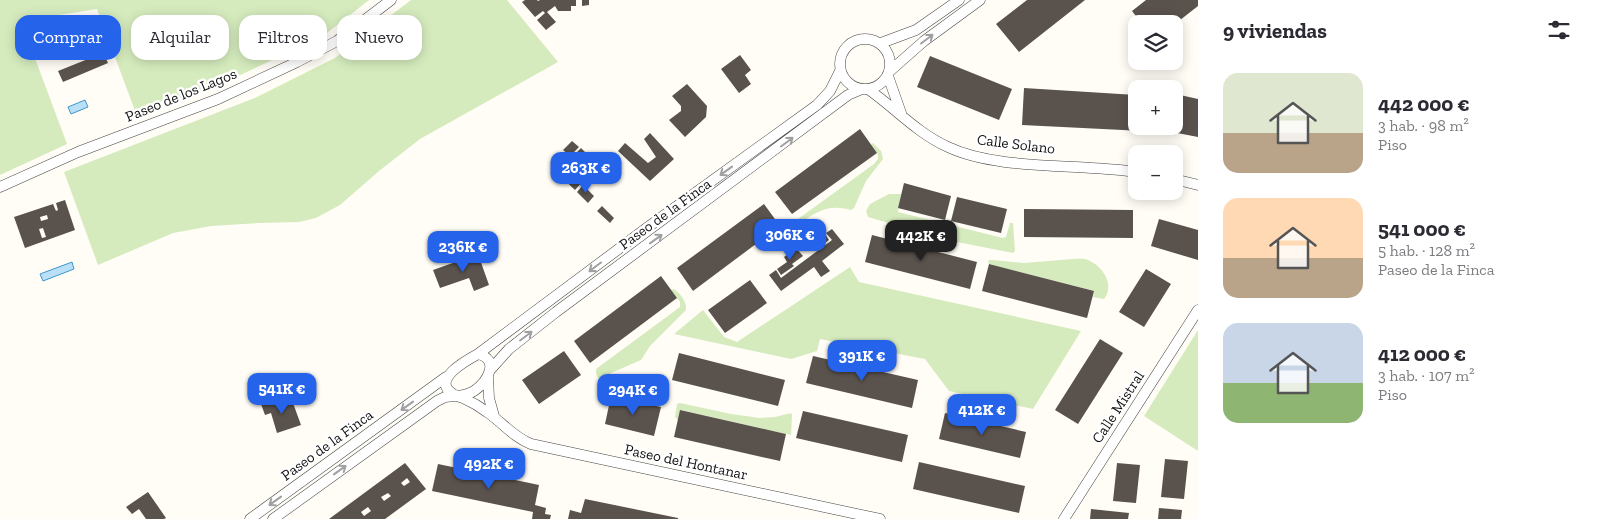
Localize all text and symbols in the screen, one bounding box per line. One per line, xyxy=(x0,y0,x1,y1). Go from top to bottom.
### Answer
chip: Comprar xyxy=(15,15,121,60)
chip: Alquilar xyxy=(131,15,229,60)
chip: Filtros xyxy=(239,15,327,60)
chip: Nuevo xyxy=(337,15,422,60)
map controls xyxy=(1128,15,1183,200)
button: layers xyxy=(1128,15,1183,70)
icon: filters xyxy=(1545,16,1573,44)
text: 9 viviendas xyxy=(1223,18,1327,43)
one-way arrow xyxy=(920,33,933,44)
street label: Paseo de los Lagos xyxy=(123,64,239,126)
button: + xyxy=(1128,80,1183,135)
text: 442 000 € xyxy=(1378,91,1470,116)
icon: home xyxy=(1263,93,1323,153)
text: 3 hab. · 98 m² xyxy=(1378,116,1469,135)
street label: Calle Solano xyxy=(976,130,1056,158)
text: Piso xyxy=(1378,135,1407,154)
one-way arrow xyxy=(780,137,794,147)
button: − xyxy=(1128,145,1183,200)
pin: 263K € xyxy=(545,152,627,194)
text: 263K € xyxy=(562,158,610,177)
one-way arrow xyxy=(720,165,733,176)
street label: Paseo de la Finca xyxy=(616,175,714,253)
text: 541 000 € xyxy=(1378,216,1466,241)
pin: 306K € xyxy=(749,218,831,261)
icon: home xyxy=(1263,218,1323,278)
pin: 442K € xyxy=(880,220,962,262)
text: 306K € xyxy=(765,225,815,244)
text: 442K € xyxy=(896,226,946,245)
pin: 236K € xyxy=(422,230,504,273)
one-way arrow xyxy=(649,233,662,244)
text: 236K € xyxy=(439,237,487,256)
text: 5 hab. · 128 m² xyxy=(1378,241,1475,260)
text: Paseo de la Finca xyxy=(1378,260,1494,279)
one-way arrow xyxy=(588,262,602,272)
one-way arrow xyxy=(519,330,532,341)
pin: 391K € xyxy=(821,340,903,382)
text: 412 000 € xyxy=(1378,341,1466,366)
icon: home xyxy=(1263,343,1323,403)
text: 391K € xyxy=(839,346,885,365)
text: 3 hab. · 107 m² xyxy=(1378,366,1475,385)
street label: Calle Mistral xyxy=(1088,368,1148,446)
pin: 541K € xyxy=(241,372,323,415)
pin: 294K € xyxy=(592,374,674,416)
text: 541K € xyxy=(258,379,306,398)
text: 294K € xyxy=(608,380,658,399)
text: Piso xyxy=(1378,385,1407,404)
pin: 412K € xyxy=(941,394,1023,436)
text: 412K € xyxy=(958,400,1006,419)
one-way arrow xyxy=(400,401,414,411)
street label: Paseo de la Finca xyxy=(278,406,376,484)
street label: Paseo del Hontanar xyxy=(623,440,749,484)
pin: 492K € xyxy=(448,448,530,490)
text: 492K € xyxy=(464,454,514,473)
one-way arrow xyxy=(333,464,346,475)
one-way arrow xyxy=(268,496,282,506)

